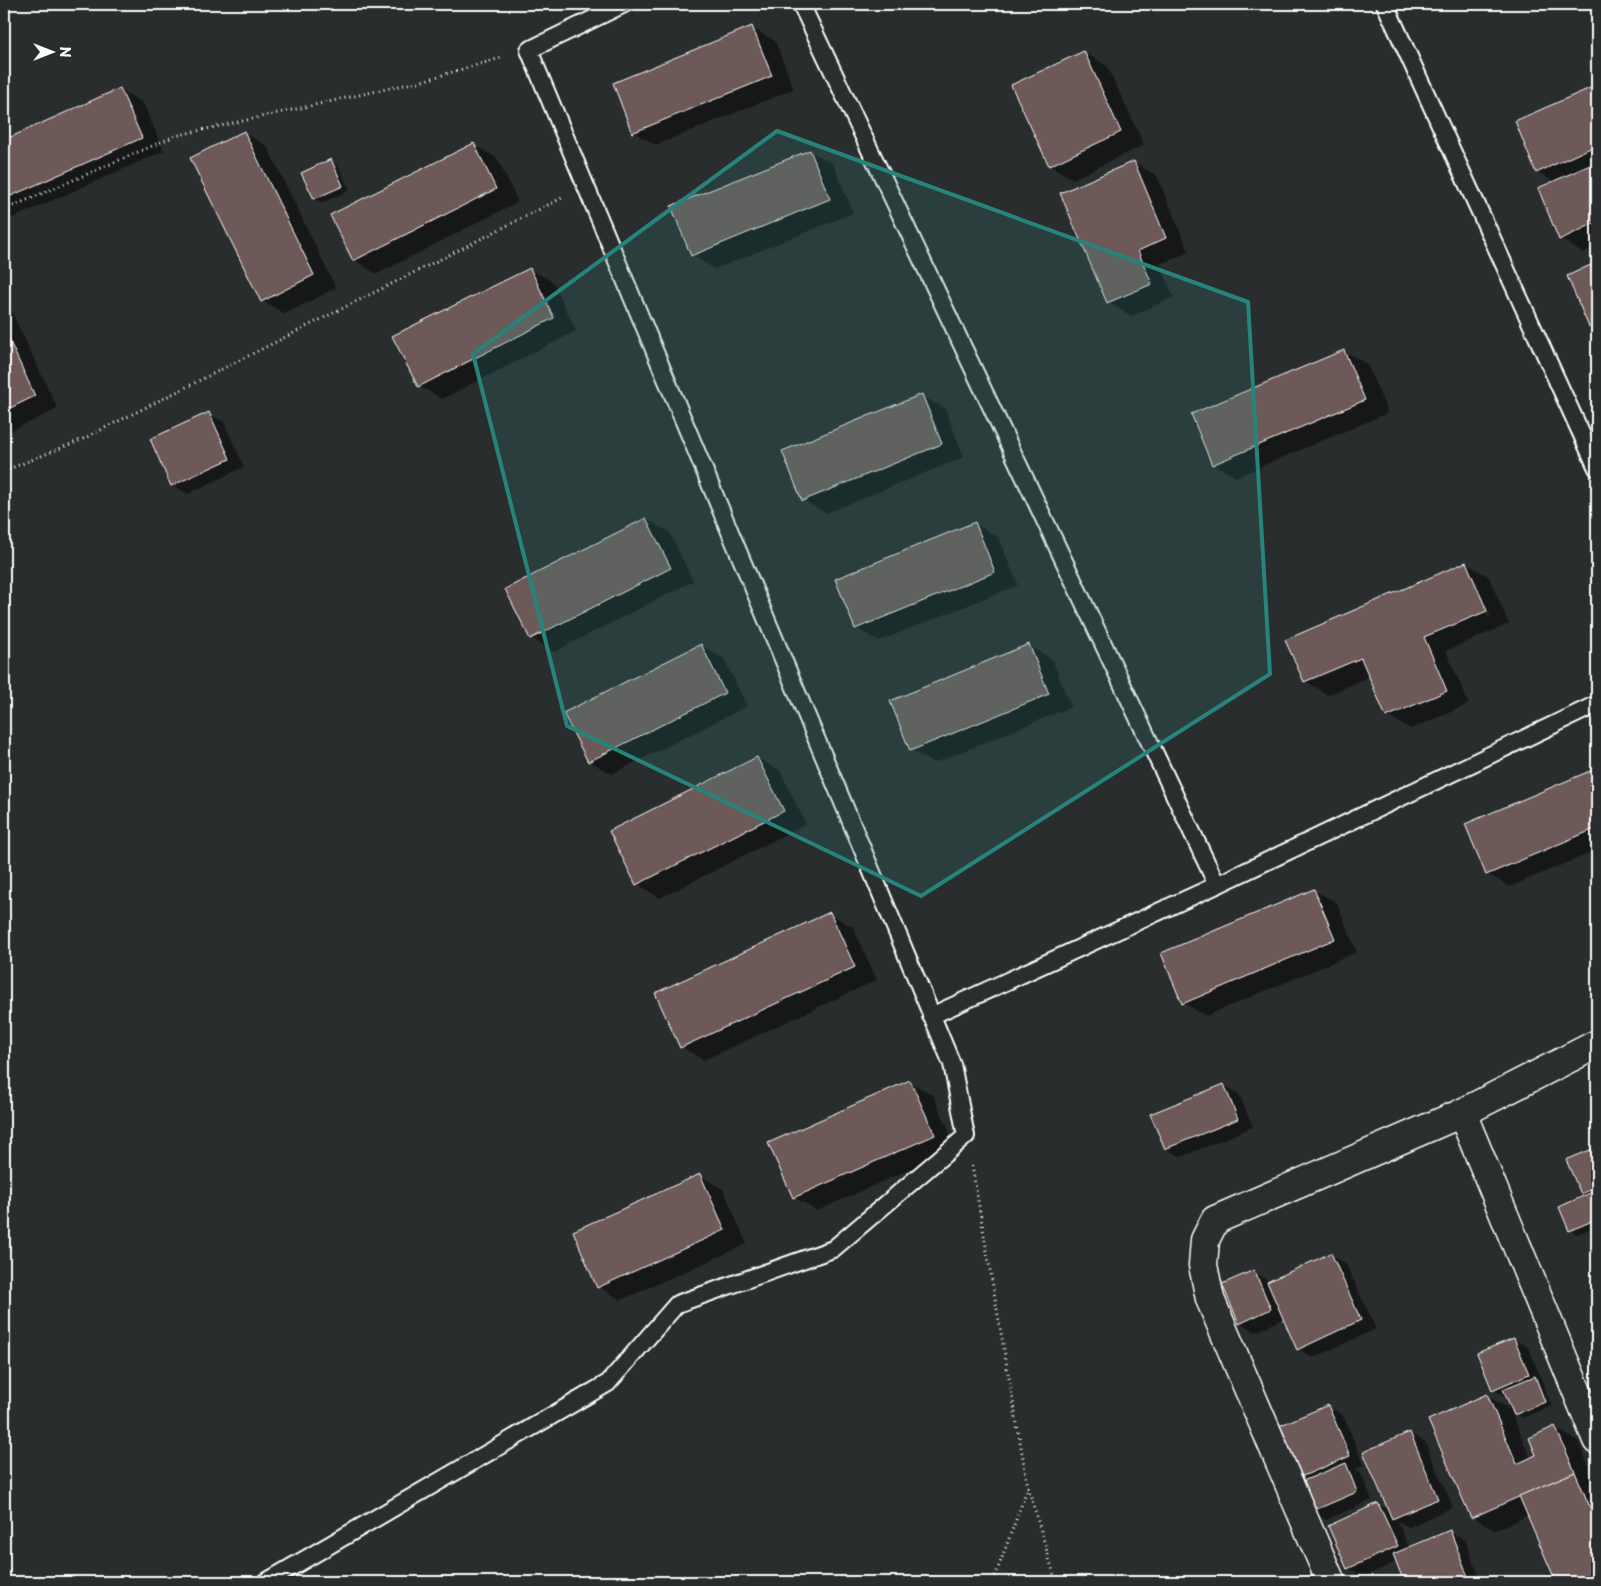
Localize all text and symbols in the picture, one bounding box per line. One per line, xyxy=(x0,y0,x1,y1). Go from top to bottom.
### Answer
north arrow xyxy=(28,28,78,78)
text: N xyxy=(55,46,76,58)

